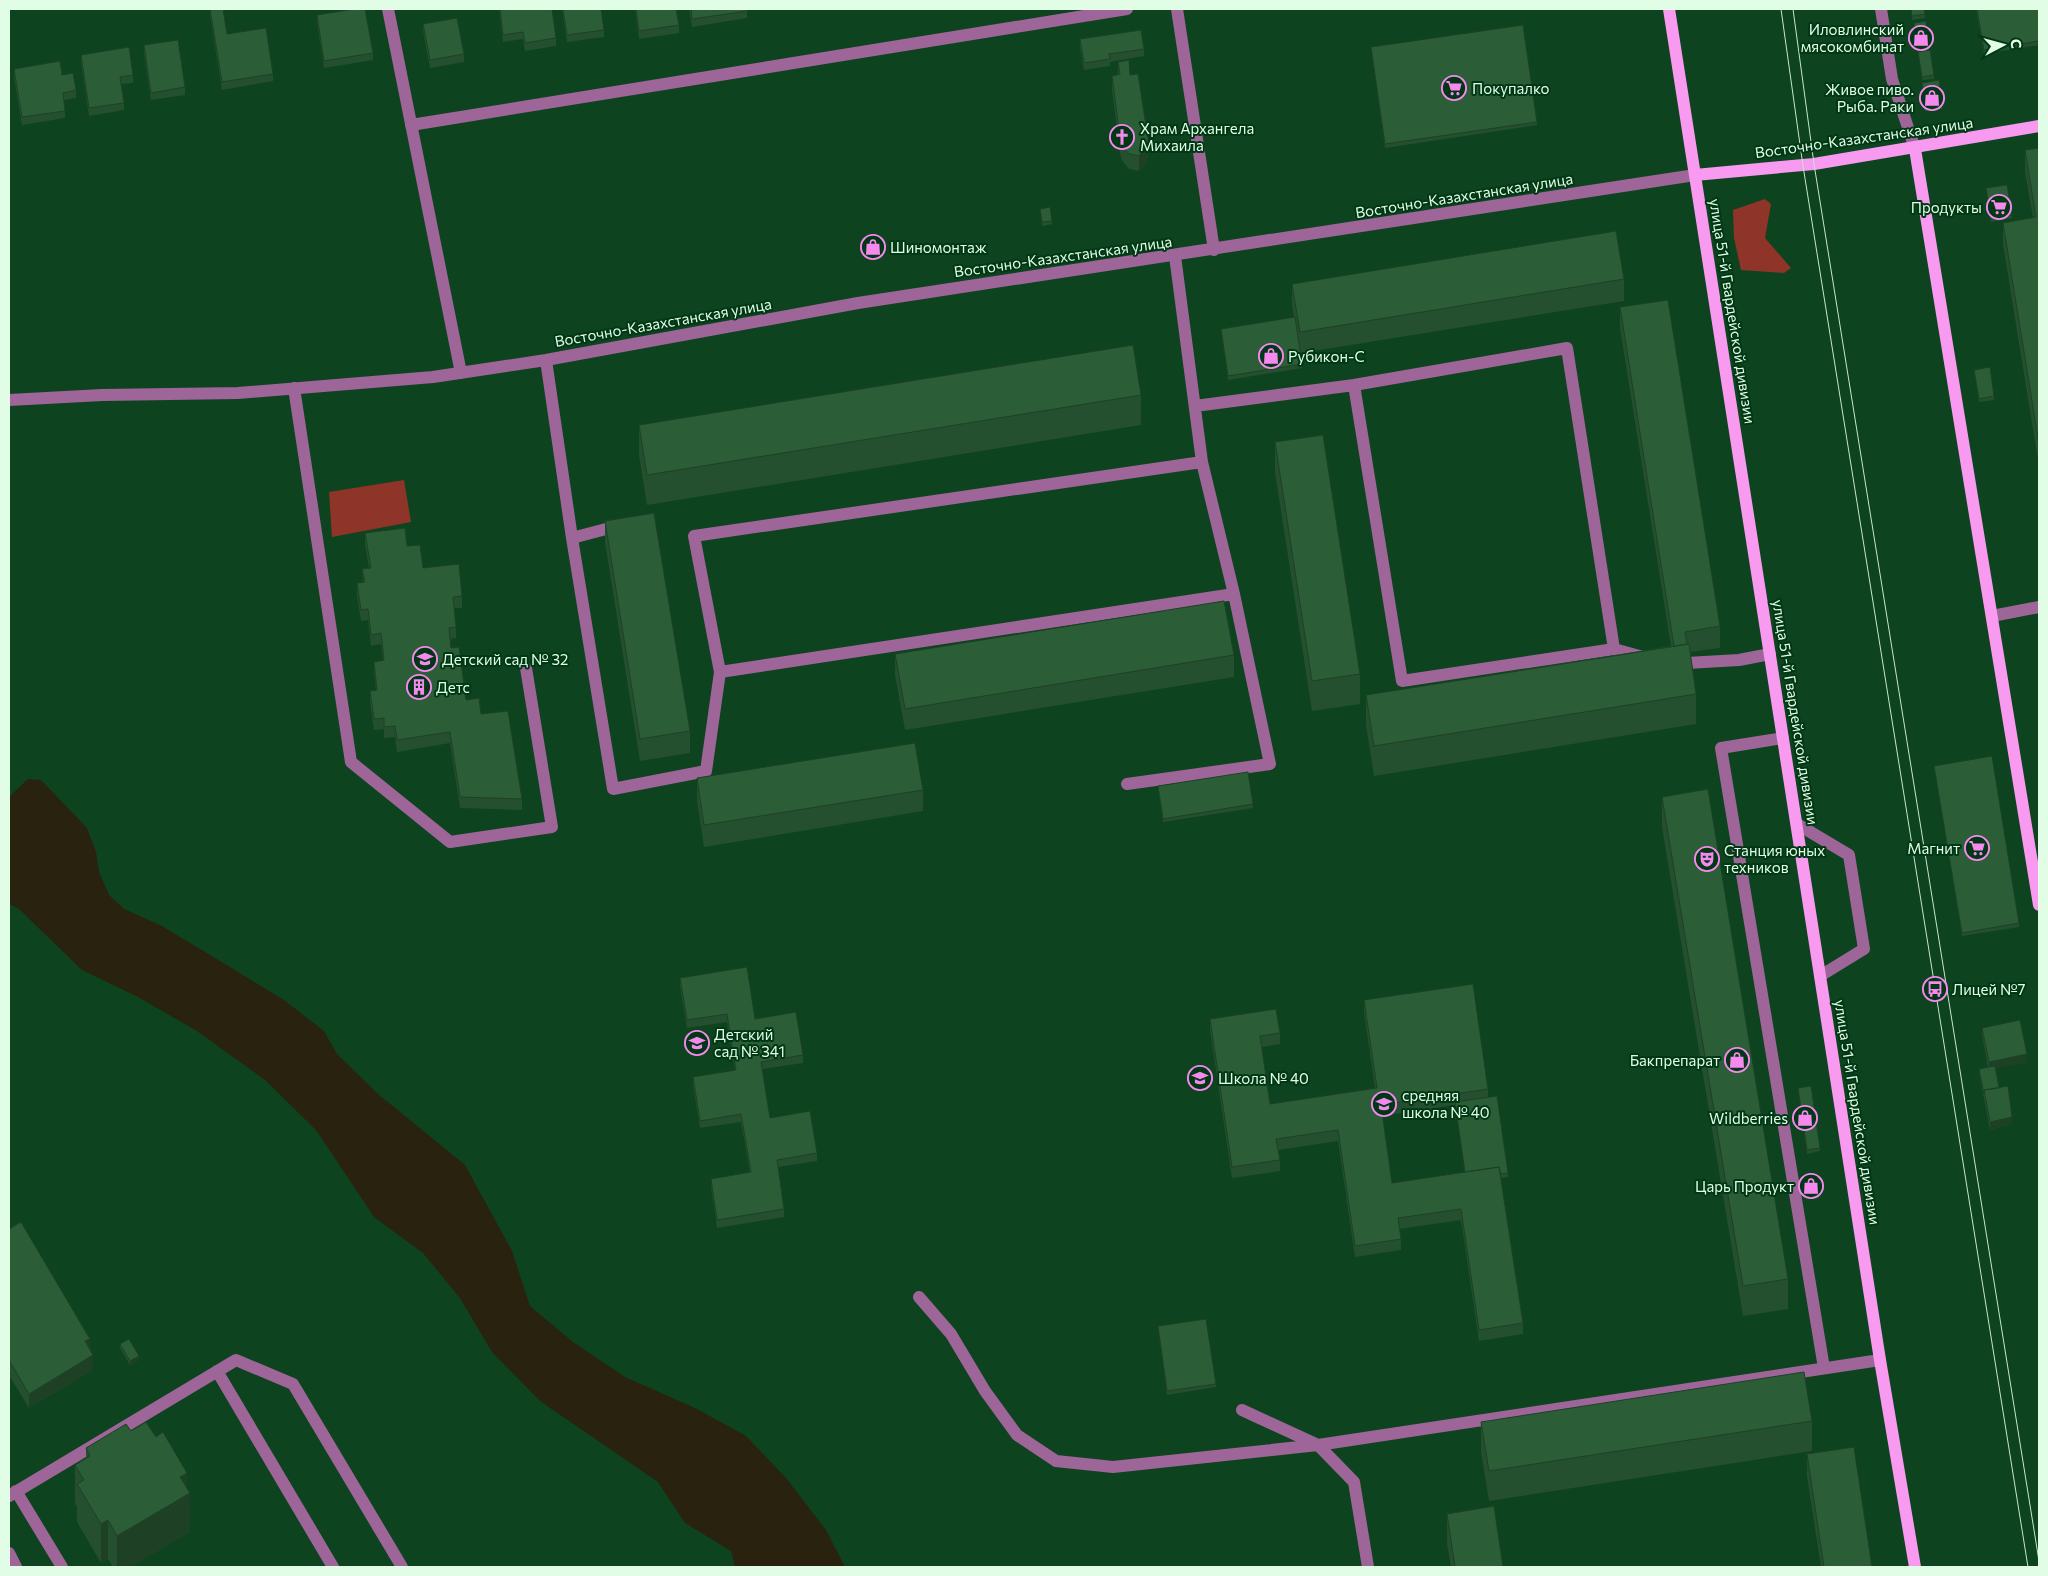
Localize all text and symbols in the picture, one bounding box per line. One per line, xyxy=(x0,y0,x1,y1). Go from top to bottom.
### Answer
place label: Иловлинский мясокомбинат xyxy=(1801,20,1904,55)
north arrow xyxy=(1978,20,2028,70)
shop icon: Иловлинский мясокомбинат xyxy=(1908,25,1934,51)
text: С xyxy=(2007,38,2025,49)
supermarket icon: Покупалко xyxy=(1441,75,1467,101)
place label: Покупалко xyxy=(1472,79,1550,97)
place label: Живое пиво. Рыба. Раки xyxy=(1825,80,1914,115)
shop icon: Живое пиво. Рыба. Раки xyxy=(1919,85,1945,111)
street label: Восточно-Казахстанская улица xyxy=(1754,113,1974,161)
place label: Храм Архангела Михаила xyxy=(1140,119,1254,154)
church icon: Храм Архангела Михаила xyxy=(1109,124,1135,150)
street label: Восточно-Казахстанская улица xyxy=(1354,169,1574,221)
supermarket icon: Продукты xyxy=(1986,194,2012,220)
street label: улица 51-й Гвардейской дивизии xyxy=(1706,197,1760,425)
place label: Продукты xyxy=(1911,198,1982,216)
street label: Восточно-Казахстанская улица xyxy=(953,232,1173,280)
shop icon: Шиномонтаж xyxy=(860,234,886,260)
place label: Шиномонтаж xyxy=(890,238,987,256)
street label: Восточно-Казахстанская улица xyxy=(553,294,773,350)
shop icon: Рубикон-С xyxy=(1258,343,1284,369)
place label: Рубикон-С xyxy=(1288,347,1365,365)
street label: улица 51-й Гвардейской дивизии xyxy=(1769,598,1823,826)
school or university icon: Детский сад № 32 xyxy=(412,646,438,672)
place label: Детский сад № 32 xyxy=(442,650,568,668)
building icon: Детс xyxy=(406,674,432,700)
place label: Детс xyxy=(436,678,470,696)
supermarket icon: Магнит xyxy=(1964,835,1990,861)
place label: Магнит xyxy=(1907,839,1960,857)
place label: Станция юных техников xyxy=(1724,841,1825,876)
theatre icon: Станция юных техников xyxy=(1694,846,1720,872)
bus stop icon: Лицей №7 xyxy=(1922,976,1948,1002)
place label: Лицей №7 xyxy=(1952,980,2026,998)
street label: улица 51-й Гвардейской дивизии xyxy=(1831,998,1885,1226)
place label: Детский сад № 341 xyxy=(714,1025,785,1060)
school or university icon: Детский сад № 341 xyxy=(684,1030,710,1056)
shop icon: Бакпрепарат xyxy=(1724,1047,1750,1073)
place label: Бакпрепарат xyxy=(1630,1051,1720,1069)
school or university icon: Школа № 40 xyxy=(1187,1065,1213,1091)
place label: Школа № 40 xyxy=(1218,1069,1309,1087)
place label: средняя школа № 40 xyxy=(1402,1086,1490,1121)
school or university icon: средняя школа № 40 xyxy=(1371,1091,1397,1117)
shop icon: Wildberries xyxy=(1792,1105,1818,1131)
place label: Wildberries xyxy=(1709,1109,1788,1127)
shop icon: Царь Продукт xyxy=(1798,1173,1824,1199)
place label: Царь Продукт xyxy=(1695,1177,1794,1195)

